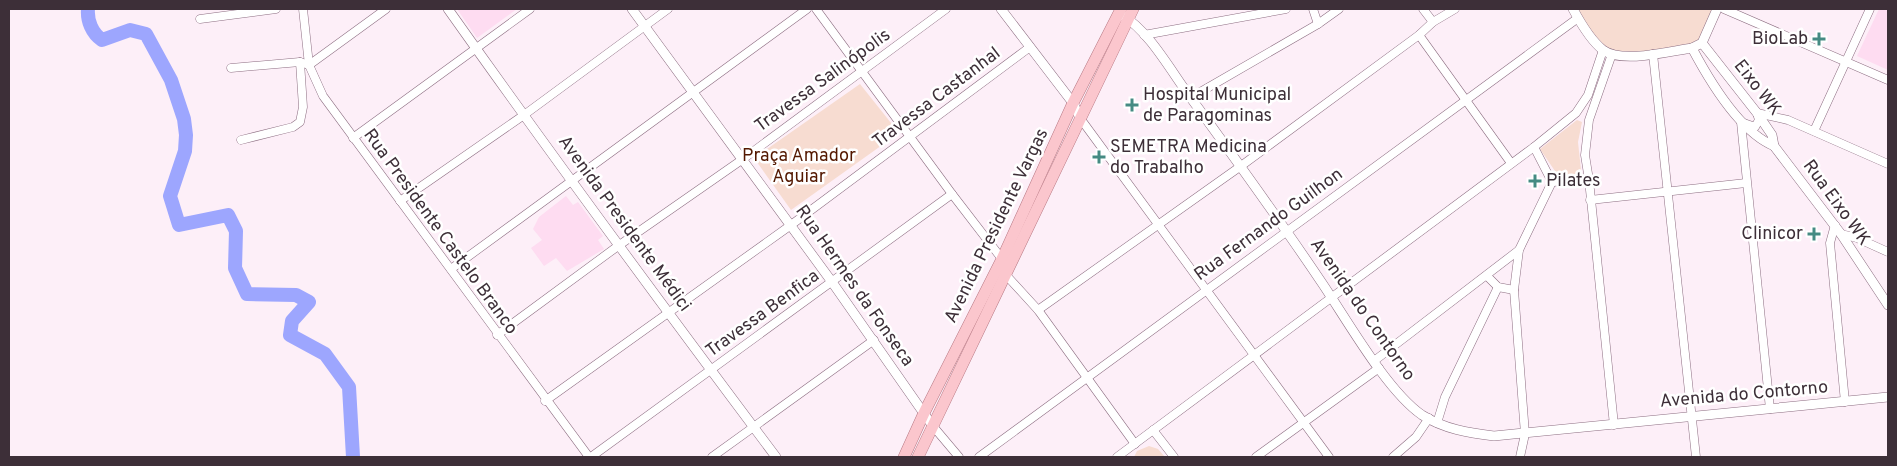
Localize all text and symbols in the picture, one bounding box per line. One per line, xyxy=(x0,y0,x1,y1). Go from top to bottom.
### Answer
street label: Travessa Salinópolis xyxy=(751,24,895,138)
place label: BioLab xyxy=(1752,28,1808,51)
marker: BioLab xyxy=(1812,32,1826,46)
street label: Travessa Castanhal xyxy=(868,42,1006,154)
street label: Eixo WK xyxy=(1728,55,1786,121)
place label: Hospital Municipal de Paragominas xyxy=(1143,84,1291,128)
marker: Hospital Municipal de Paragominas xyxy=(1125,98,1139,112)
street label: Rua Presidente Castelo Branco xyxy=(358,125,522,339)
street label: Avenida Presidente Vargas xyxy=(940,125,1054,327)
street label: Avenida Presidente Médici xyxy=(552,131,696,317)
place label: SEMETRA Medicina do Trabalho xyxy=(1110,136,1267,180)
park label: Praça Amador Aguiar xyxy=(742,145,856,189)
marker: SEMETRA Medicina do Trabalho xyxy=(1092,150,1106,164)
street label: Rua Eixo WK xyxy=(1797,156,1875,251)
street label: Rua Fernando Guilhon xyxy=(1190,163,1348,287)
place label: Pilates xyxy=(1546,170,1600,193)
marker: Pilates xyxy=(1528,174,1542,188)
street label: Rua Hermes da Fonseca xyxy=(790,201,918,371)
place label: Clinicor xyxy=(1741,223,1803,246)
marker: Clinicor xyxy=(1807,227,1821,241)
street label: Avenida do Contorno xyxy=(1304,234,1420,386)
street label: Travessa Benfica xyxy=(702,265,824,363)
street label: Avenida do Contorno xyxy=(1659,376,1829,414)

